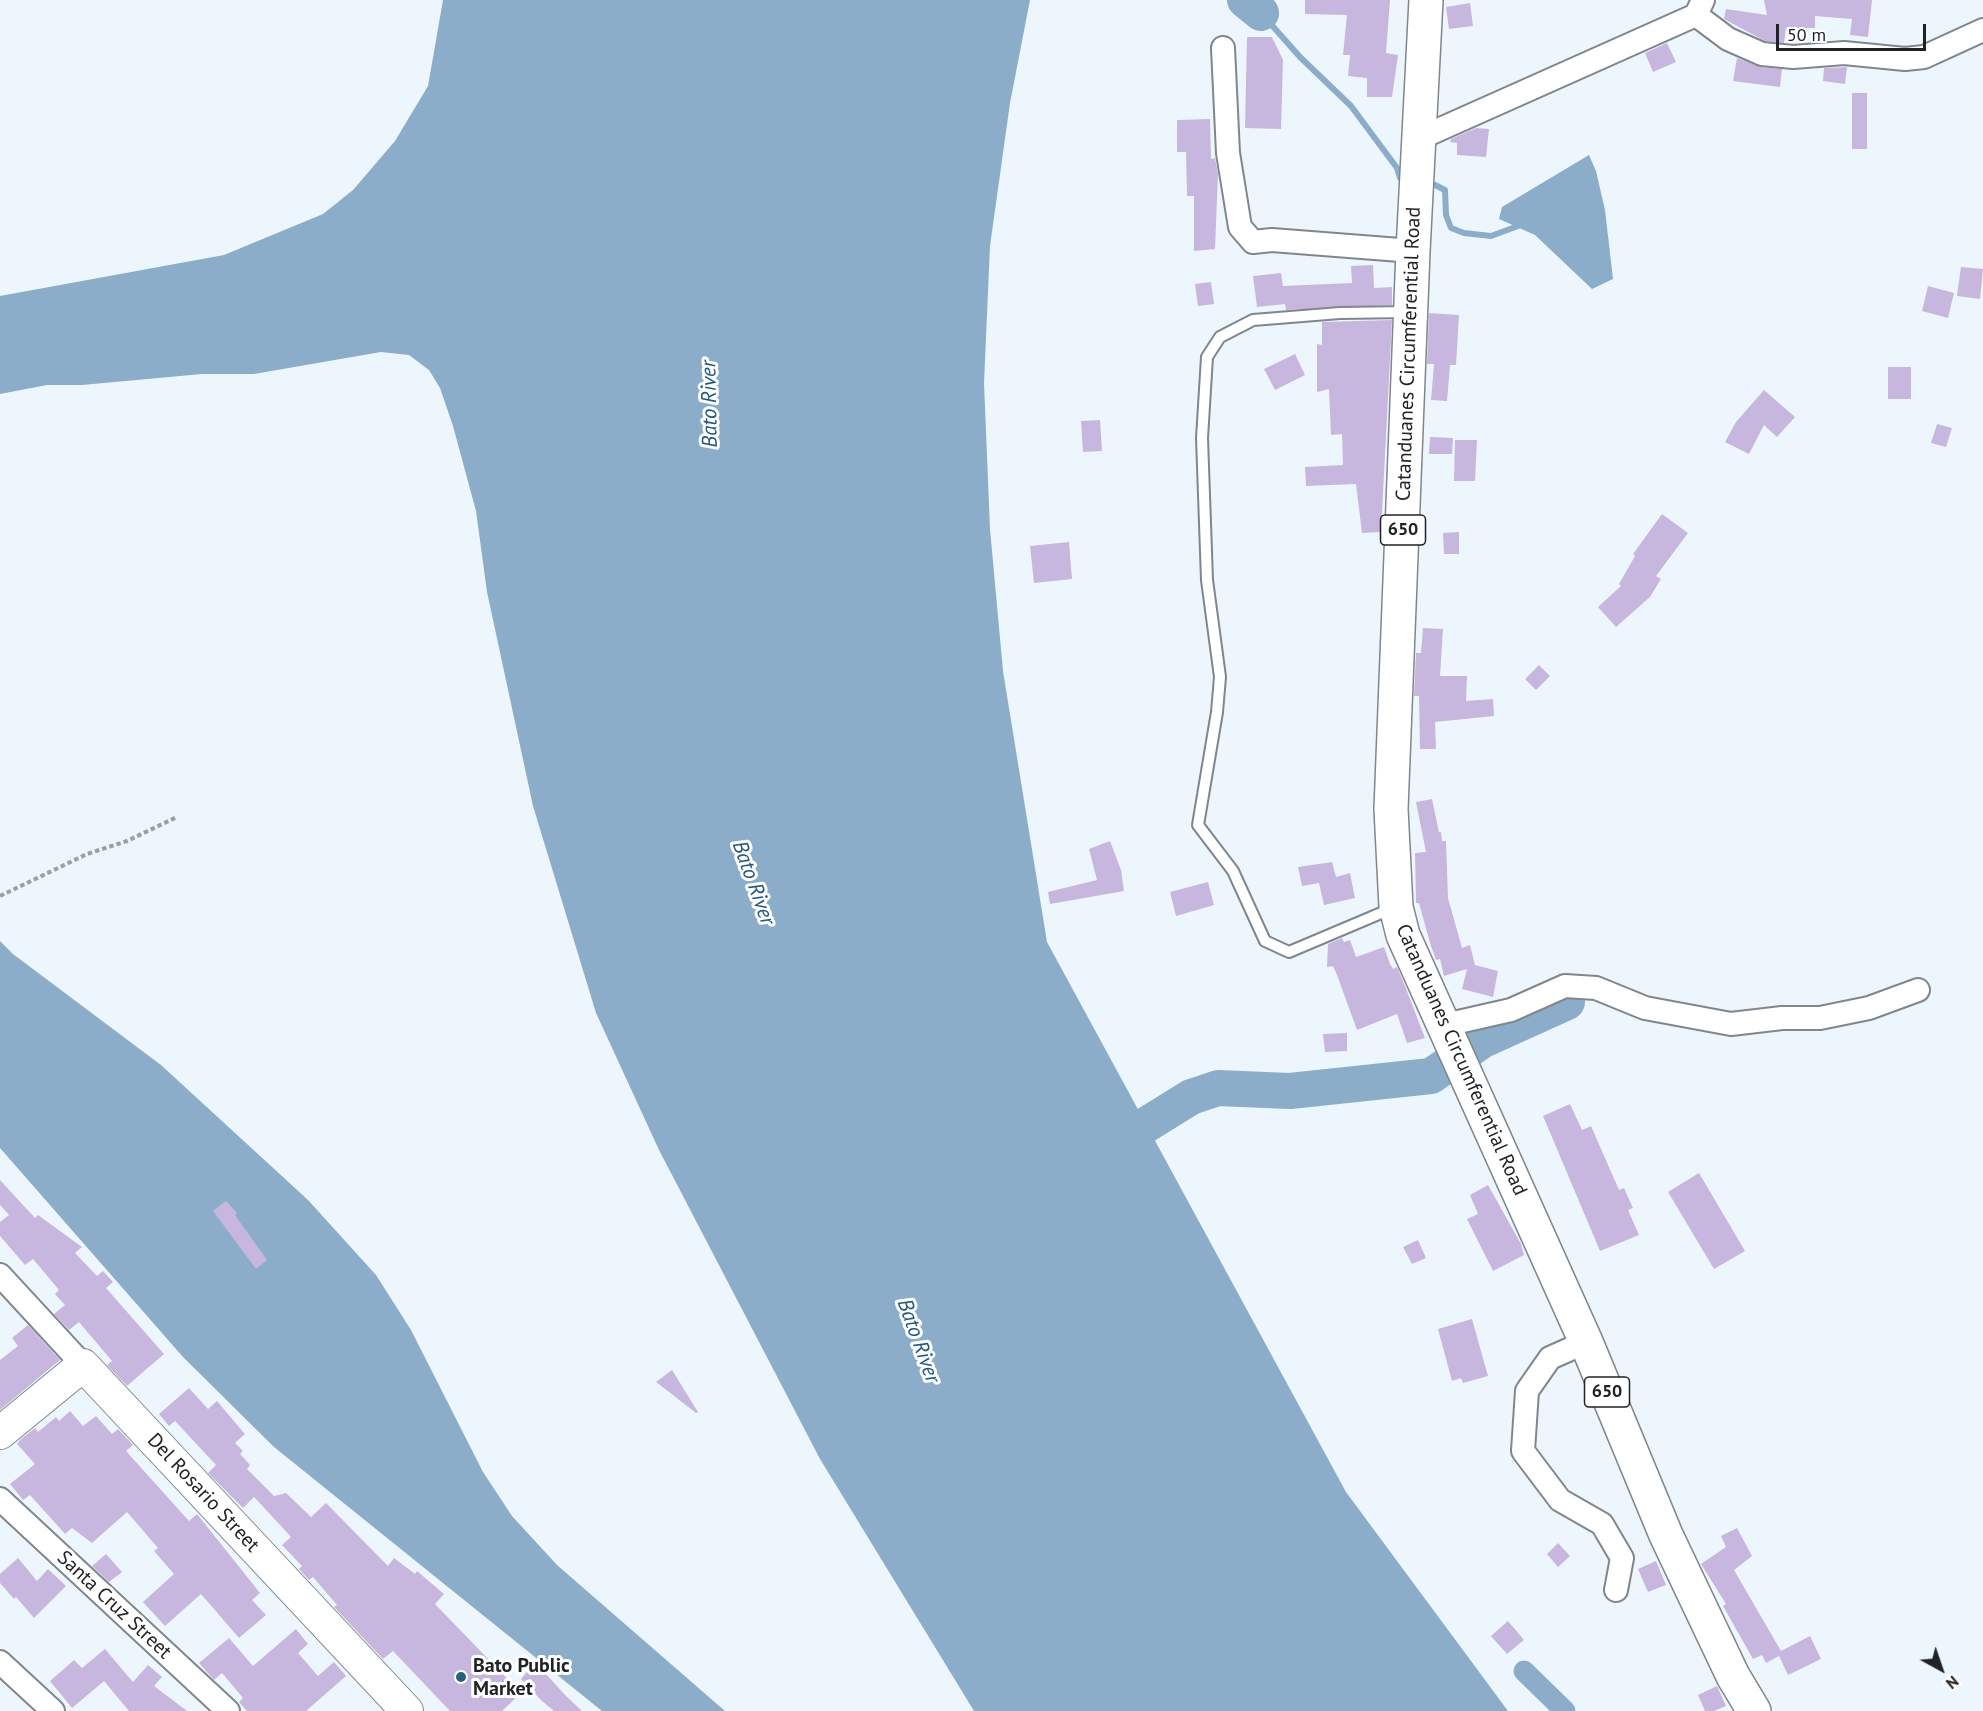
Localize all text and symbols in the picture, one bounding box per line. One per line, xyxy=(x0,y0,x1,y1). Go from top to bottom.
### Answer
scale bar xyxy=(1779,12,1929,50)
text: 50 m xyxy=(1787,23,1826,46)
street label: Catanduanes Circumferential Road xyxy=(1392,206,1426,502)
water label: Bato River xyxy=(697,360,723,448)
road number: 650 xyxy=(1380,515,1426,545)
water label: Bato River xyxy=(726,838,780,928)
street label: Catanduanes Circumferential Road xyxy=(1390,921,1532,1199)
water label: Bato River xyxy=(891,1296,945,1386)
road number: 650 xyxy=(1584,1377,1630,1407)
street label: Del Rosario Street xyxy=(142,1429,264,1557)
street label: Santa Cruz Street xyxy=(52,1546,176,1664)
north arrow xyxy=(1911,1639,1971,1699)
place label: Bato Public Market xyxy=(473,1654,570,1701)
marker: Bato Public Market xyxy=(454,1670,468,1684)
text: N xyxy=(1942,1672,1963,1694)

